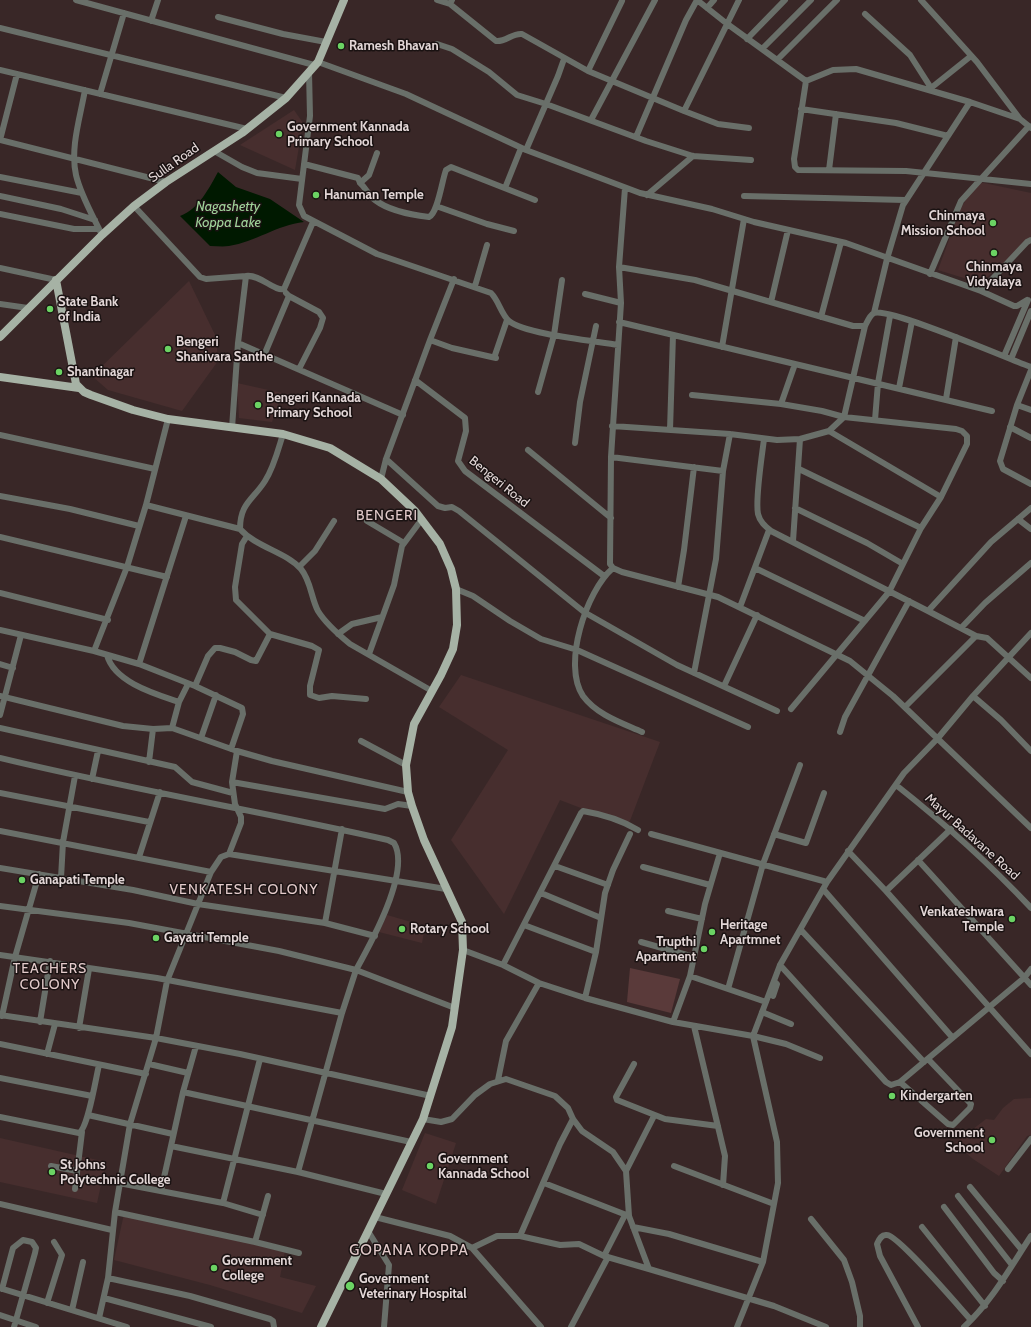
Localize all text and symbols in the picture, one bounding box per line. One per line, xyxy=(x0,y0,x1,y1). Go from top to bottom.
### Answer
place label: Ramesh Bhavan xyxy=(349,38,439,54)
marker: Ramesh Bhavan xyxy=(336,41,346,51)
place label: Government Kannada Primary School xyxy=(287,119,409,150)
marker: Government Kannada Primary School xyxy=(274,129,284,139)
street label: Sulla Road xyxy=(146,140,202,186)
place label: Hanuman Temple xyxy=(324,187,424,203)
marker: Hanuman Temple xyxy=(311,190,321,200)
water label: Nagashetty Koppa Lake xyxy=(195,199,261,232)
place label: Chinmaya Mission School xyxy=(901,208,985,239)
marker: Chinmaya Mission School xyxy=(988,218,998,228)
marker: Chinmaya Vidyalaya xyxy=(989,248,999,258)
place label: Chinmaya Vidyalaya xyxy=(966,259,1022,290)
place label: State Bank of India xyxy=(58,294,118,325)
marker: State Bank of India xyxy=(45,304,55,314)
place label: Bengeri Shanivara Santhe xyxy=(176,334,273,365)
marker: Bengeri Shanivara Santhe xyxy=(163,344,173,354)
place label: Shantinagar xyxy=(67,364,134,380)
marker: Shantinagar xyxy=(54,367,64,377)
place label: Bengeri Kannada Primary School xyxy=(266,390,361,421)
marker: Bengeri Kannada Primary School xyxy=(253,400,263,410)
street label: Bengeri Road xyxy=(466,453,532,511)
district label: BENGERI xyxy=(356,508,418,524)
street label: Mayur Badavane Road xyxy=(922,790,1022,884)
place label: Ganapati Temple xyxy=(30,872,125,888)
marker: Ganapati Temple xyxy=(17,875,27,885)
district label: VENKATESH COLONY xyxy=(170,882,318,898)
place label: Venkateshwara Temple xyxy=(920,904,1004,935)
marker: Venkateshwara Temple xyxy=(1007,914,1017,924)
place label: Heritage Apartmnet xyxy=(720,917,780,948)
place label: Rotary School xyxy=(410,921,489,937)
marker: Rotary School xyxy=(397,924,407,934)
marker: Heritage Apartmnet xyxy=(707,927,717,937)
place label: Gayatri Temple xyxy=(164,930,249,946)
marker: Gayatri Temple xyxy=(151,933,161,943)
place label: Trupthi Apartment xyxy=(636,934,696,965)
marker: Trupthi Apartment xyxy=(699,944,709,954)
district label: TEACHERS COLONY xyxy=(13,961,87,994)
place label: Kindergarten xyxy=(900,1088,973,1104)
marker: Kindergarten xyxy=(887,1091,897,1101)
place label: Government School xyxy=(914,1125,984,1156)
marker: Government School xyxy=(987,1135,997,1145)
place label: Government Kannada School xyxy=(438,1151,529,1182)
place label: St Johns Polytechnic College xyxy=(60,1157,171,1188)
marker: Government Kannada School xyxy=(425,1161,435,1171)
marker: St Johns Polytechnic College xyxy=(47,1167,57,1177)
district label: GOPANA KOPPA xyxy=(349,1242,469,1260)
place label: Government College xyxy=(222,1253,292,1284)
marker: Government College xyxy=(209,1263,219,1273)
place label: Government Veterinary Hospital xyxy=(359,1271,467,1302)
marker: Government Veterinary Hospital xyxy=(344,1280,356,1292)

